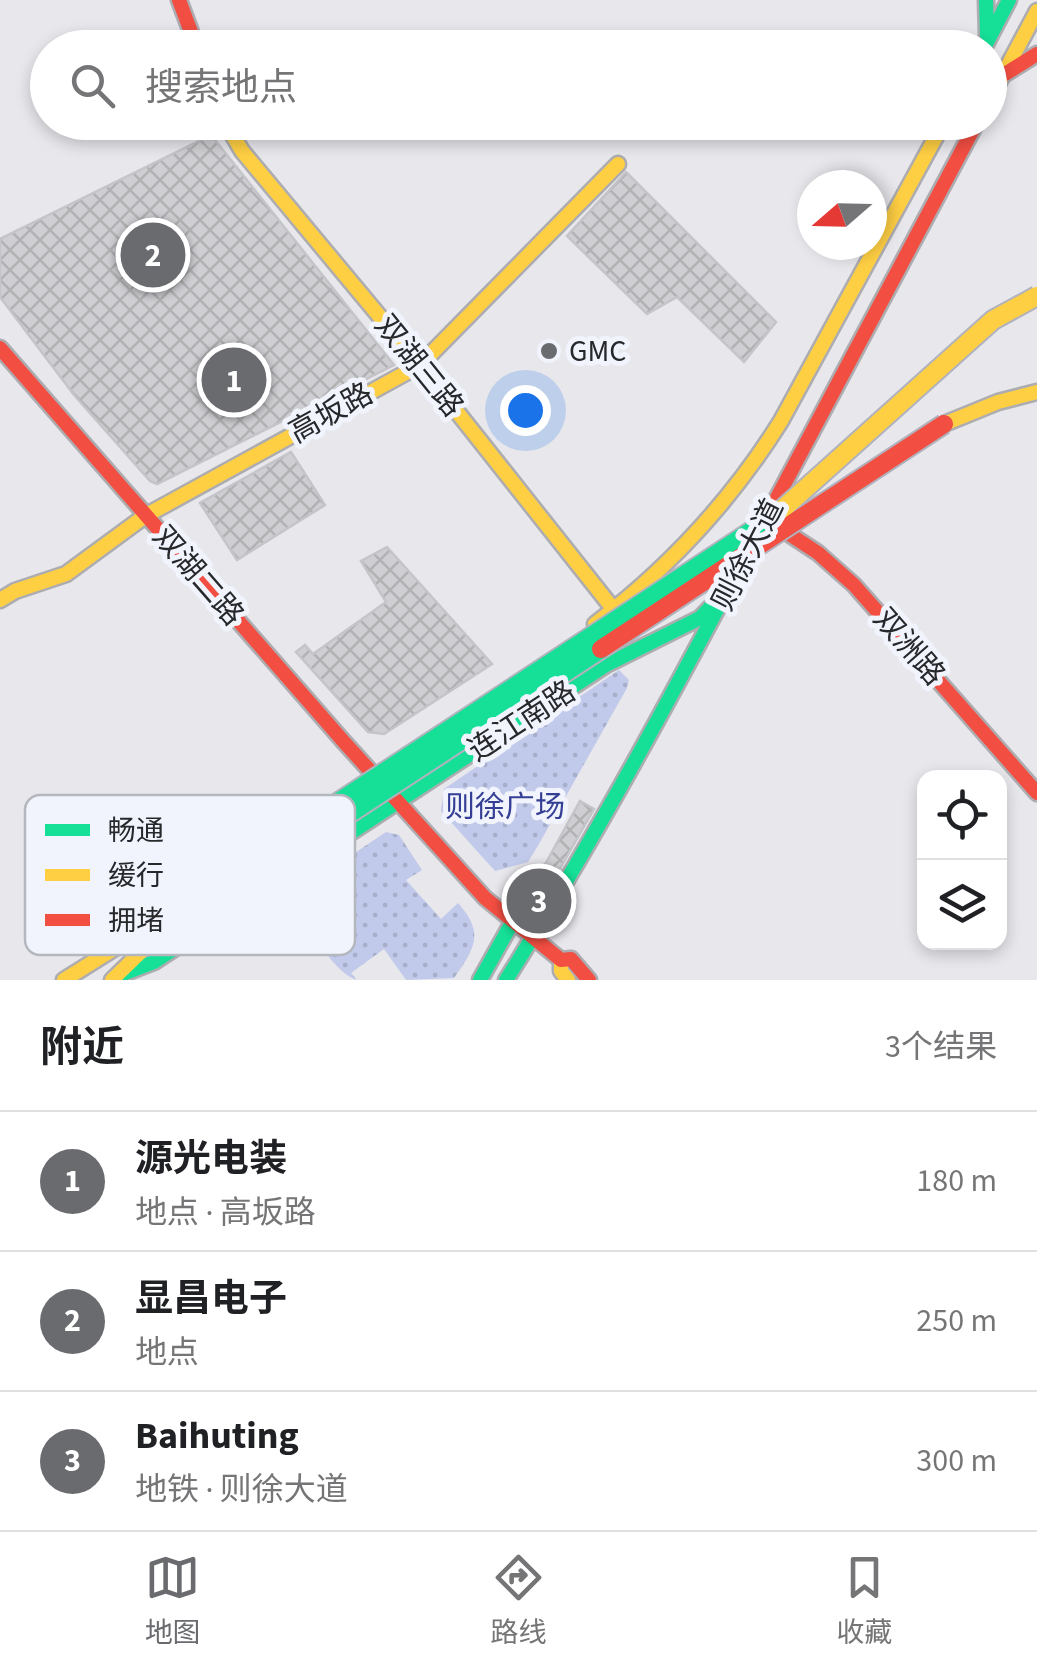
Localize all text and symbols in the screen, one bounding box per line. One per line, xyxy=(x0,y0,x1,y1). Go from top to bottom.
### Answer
search box xyxy=(30,30,1007,140)
icon: search xyxy=(65,58,120,113)
text: 搜索地点 xyxy=(145,61,297,115)
north arrow xyxy=(797,170,887,260)
pin: 2 xyxy=(120,218,186,292)
street label: 双湖三路 xyxy=(365,306,473,426)
place label: GMC xyxy=(569,330,626,373)
marker: GMC xyxy=(538,340,560,362)
pin: 1 xyxy=(202,342,266,418)
street label: 高坂路 xyxy=(281,372,381,454)
your location xyxy=(500,385,551,436)
street label: 则徐大道 xyxy=(702,492,794,618)
street label: 双湖二路 xyxy=(142,517,254,635)
street label: 双洲路 xyxy=(863,599,955,695)
street label: 连江南路 xyxy=(460,670,584,772)
map controls xyxy=(917,770,1007,950)
button: locate xyxy=(917,770,1007,860)
park label: 则徐广场 xyxy=(445,786,565,829)
legend xyxy=(25,795,355,955)
text: 畅通 xyxy=(108,811,164,851)
text: 缓行 xyxy=(108,856,164,896)
button: layers xyxy=(917,860,1007,950)
pin: 3 xyxy=(506,864,572,938)
text: 拥堵 xyxy=(108,901,164,941)
text: 附近 xyxy=(40,1018,124,1078)
text: 3个结果 xyxy=(885,1024,997,1070)
text: 源光电装 xyxy=(135,1132,287,1186)
text: 1 xyxy=(64,1158,81,1204)
text: 180 m xyxy=(916,1158,997,1204)
text: 地点 · 高坂路 xyxy=(135,1190,316,1236)
text: 显昌电子 xyxy=(135,1272,287,1326)
text: 2 xyxy=(64,1298,81,1344)
text: 250 m xyxy=(916,1298,997,1344)
text: 地点 xyxy=(135,1330,199,1376)
text: Baihuting xyxy=(135,1409,299,1463)
text: 3 xyxy=(64,1438,81,1484)
text: 300 m xyxy=(916,1438,997,1484)
text: 地铁 · 则徐大道 xyxy=(135,1467,348,1513)
tab: 地图 xyxy=(145,1550,201,1653)
tab: 路线 xyxy=(490,1550,546,1653)
tab: 收藏 xyxy=(836,1550,892,1653)

